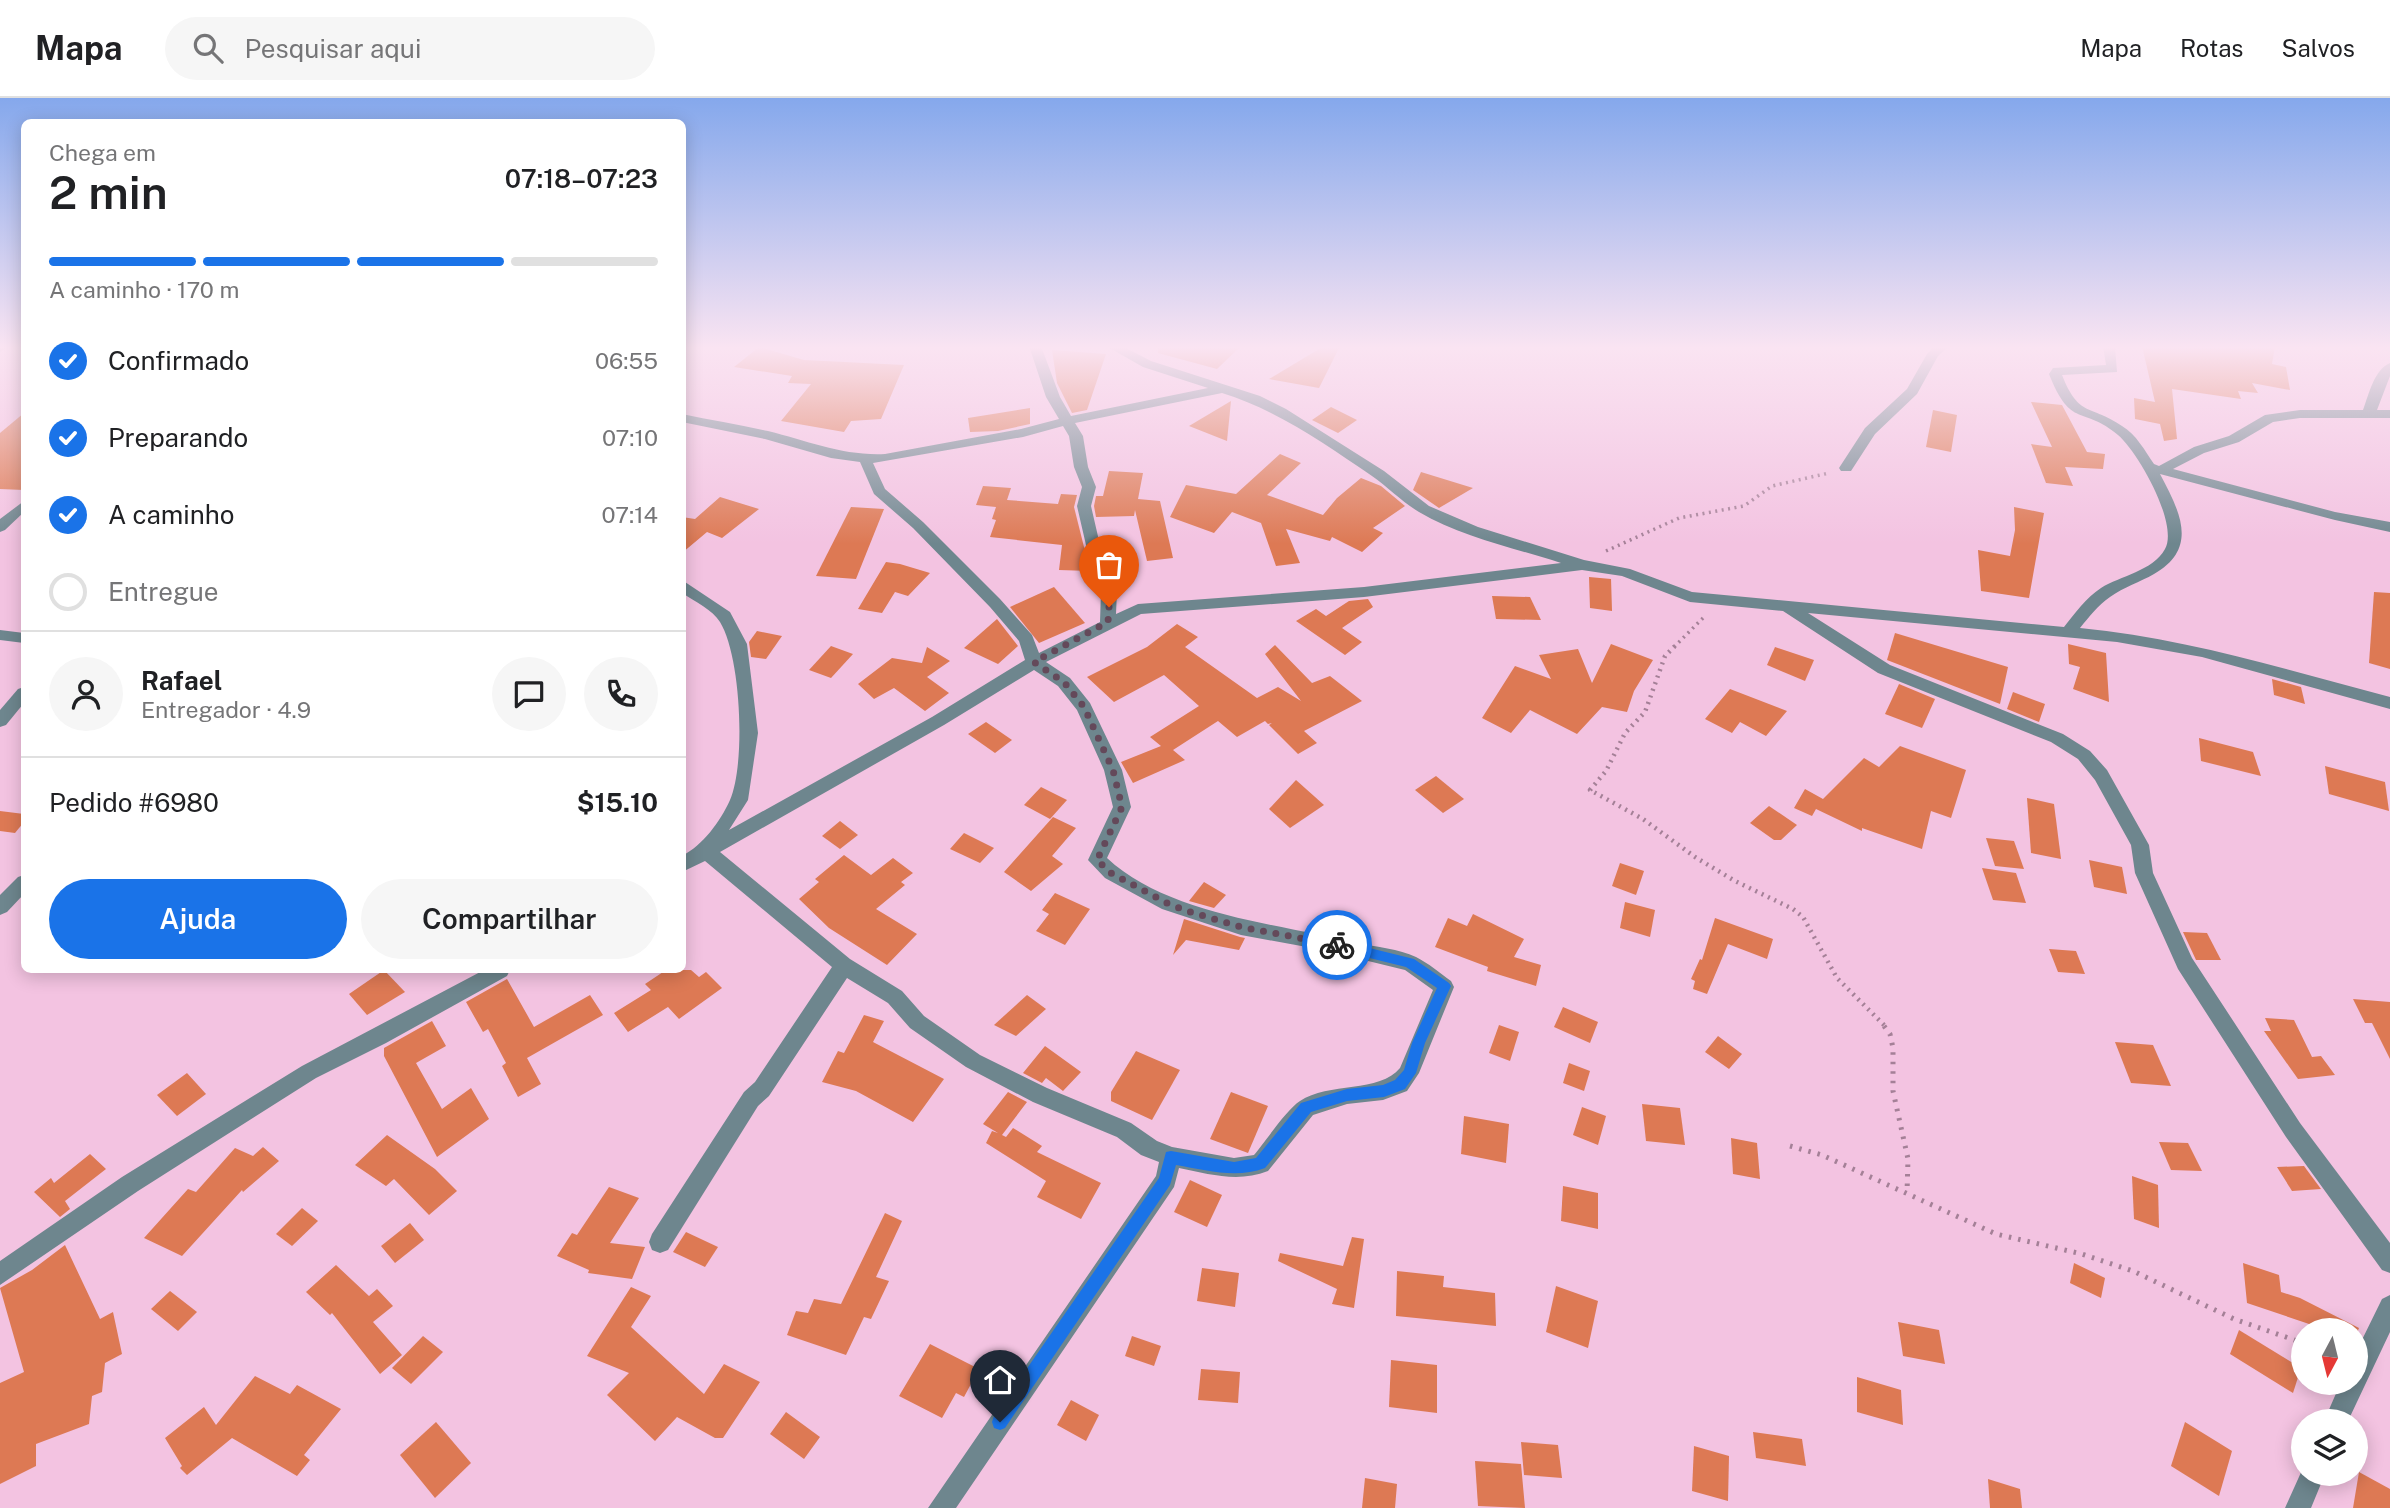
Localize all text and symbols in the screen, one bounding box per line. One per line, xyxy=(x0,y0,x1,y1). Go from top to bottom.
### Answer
search box xyxy=(165,17,655,80)
text: Mapa xyxy=(35,29,123,67)
icon: search xyxy=(189,29,227,67)
text: Pesquisar aqui xyxy=(245,33,421,64)
text: Mapa xyxy=(2080,34,2142,62)
text: Rotas xyxy=(2180,34,2243,62)
text: Salvos xyxy=(2281,34,2355,62)
text: Chega em xyxy=(49,139,156,166)
text: 07:18–07:23 xyxy=(505,163,658,194)
text: 2 min xyxy=(49,165,168,219)
text: A caminho · 170 m xyxy=(49,276,239,303)
icon: check xyxy=(49,342,87,380)
text: Confirmado xyxy=(108,345,249,376)
text: 06:55 xyxy=(595,347,658,374)
icon: check xyxy=(49,419,87,457)
text: Preparando xyxy=(108,422,248,453)
text: 07:10 xyxy=(602,424,658,451)
icon: check xyxy=(49,496,87,534)
text: A caminho xyxy=(108,499,235,530)
text: 07:14 xyxy=(602,501,658,528)
pin xyxy=(1079,535,1139,607)
icon: bag xyxy=(1090,546,1128,584)
text: Entregue xyxy=(108,576,219,607)
button: person xyxy=(49,657,123,731)
button: chat xyxy=(492,657,566,731)
button: phone xyxy=(584,657,658,731)
text: Rafael xyxy=(141,665,222,696)
text: Entregador · 4.9 xyxy=(141,696,311,723)
text: Pedido #6980 xyxy=(49,787,219,818)
text: $15.10 xyxy=(577,787,658,818)
button: Ajuda xyxy=(49,879,347,959)
button: Compartilhar xyxy=(361,879,658,959)
courier xyxy=(1302,910,1372,980)
icon: bike xyxy=(1318,926,1356,964)
north arrow xyxy=(2291,1318,2368,1395)
map controls xyxy=(2291,1318,2368,1486)
pin xyxy=(970,1350,1030,1422)
icon: home xyxy=(981,1361,1019,1399)
button: layers xyxy=(2291,1409,2368,1486)

